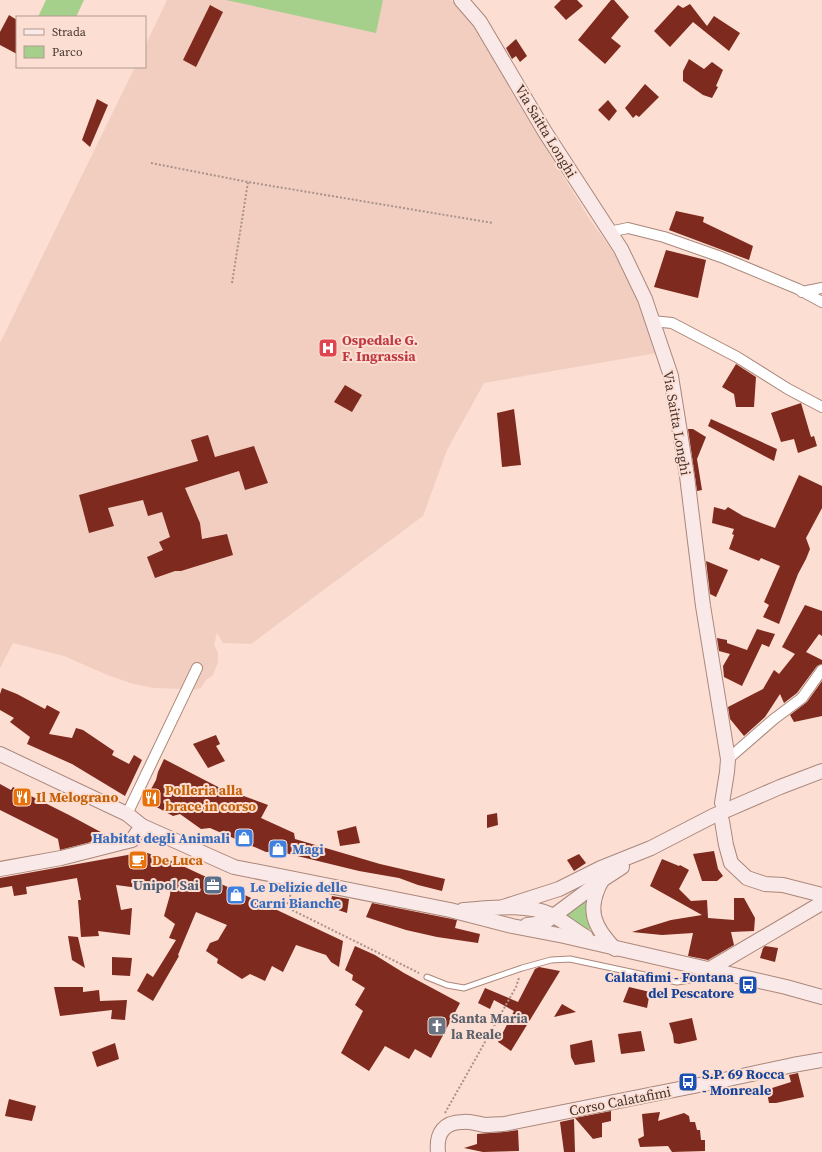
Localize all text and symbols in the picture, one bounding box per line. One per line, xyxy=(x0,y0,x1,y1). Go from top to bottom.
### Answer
legend xyxy=(16,16,146,68)
text: Strada xyxy=(52,24,87,40)
text: Parco xyxy=(52,44,83,60)
street label: Via Saitta Longhi xyxy=(510,80,582,182)
place label: Ospedale G. F. Ingrassia xyxy=(342,330,418,366)
hospital icon: Ospedale G. F. Ingrassia xyxy=(317,337,339,359)
street label: Via Saitta Longhi xyxy=(658,369,696,477)
place label: Polleria alla brace in corso xyxy=(165,780,256,816)
restaurant icon: Il Melograno xyxy=(11,786,33,808)
place label: Il Melograno xyxy=(36,787,118,807)
restaurant icon: Polleria alla brace in corso xyxy=(140,787,162,809)
shop icon: Habitat degli Animali xyxy=(233,827,255,849)
place label: Habitat degli Animali xyxy=(92,828,231,848)
shop icon: Magi xyxy=(267,838,289,860)
place label: Magi xyxy=(292,839,324,859)
cafe icon: De Luca xyxy=(127,849,149,871)
place label: De Luca xyxy=(152,850,204,870)
office icon: Unipol Sai xyxy=(202,874,224,896)
place label: Unipol Sai xyxy=(133,875,200,895)
place label: Le Delizie delle Carni Bianche xyxy=(250,877,347,913)
shop icon: Le Delizie delle Carni Bianche xyxy=(225,884,247,906)
place label: Calatafimi - Fontana del Pescatore xyxy=(605,967,735,1003)
bus stop icon: Calatafimi - Fontana del Pescatore xyxy=(737,974,759,996)
place label: Santa Maria la Reale xyxy=(451,1008,529,1044)
church icon: Santa Maria la Reale xyxy=(426,1015,448,1037)
place label: S.P. 69 Rocca - Monreale xyxy=(702,1064,785,1100)
bus stop icon: S.P. 69 Rocca - Monreale xyxy=(677,1071,699,1093)
street label: Corso Calatafimi xyxy=(567,1081,673,1121)

